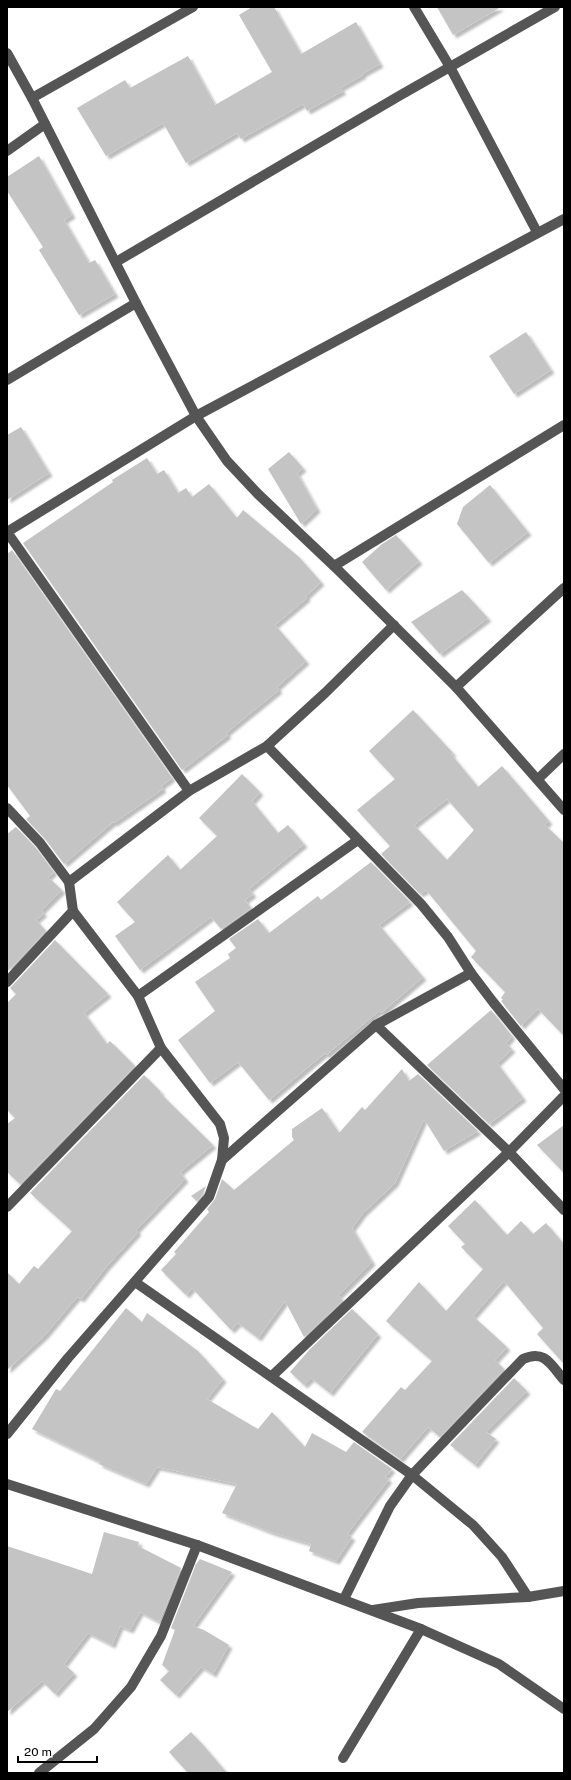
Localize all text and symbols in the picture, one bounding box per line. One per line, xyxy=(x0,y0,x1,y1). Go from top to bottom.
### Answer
scale bar xyxy=(18,1738,97,1764)
text: 20 m xyxy=(24,1745,52,1759)

